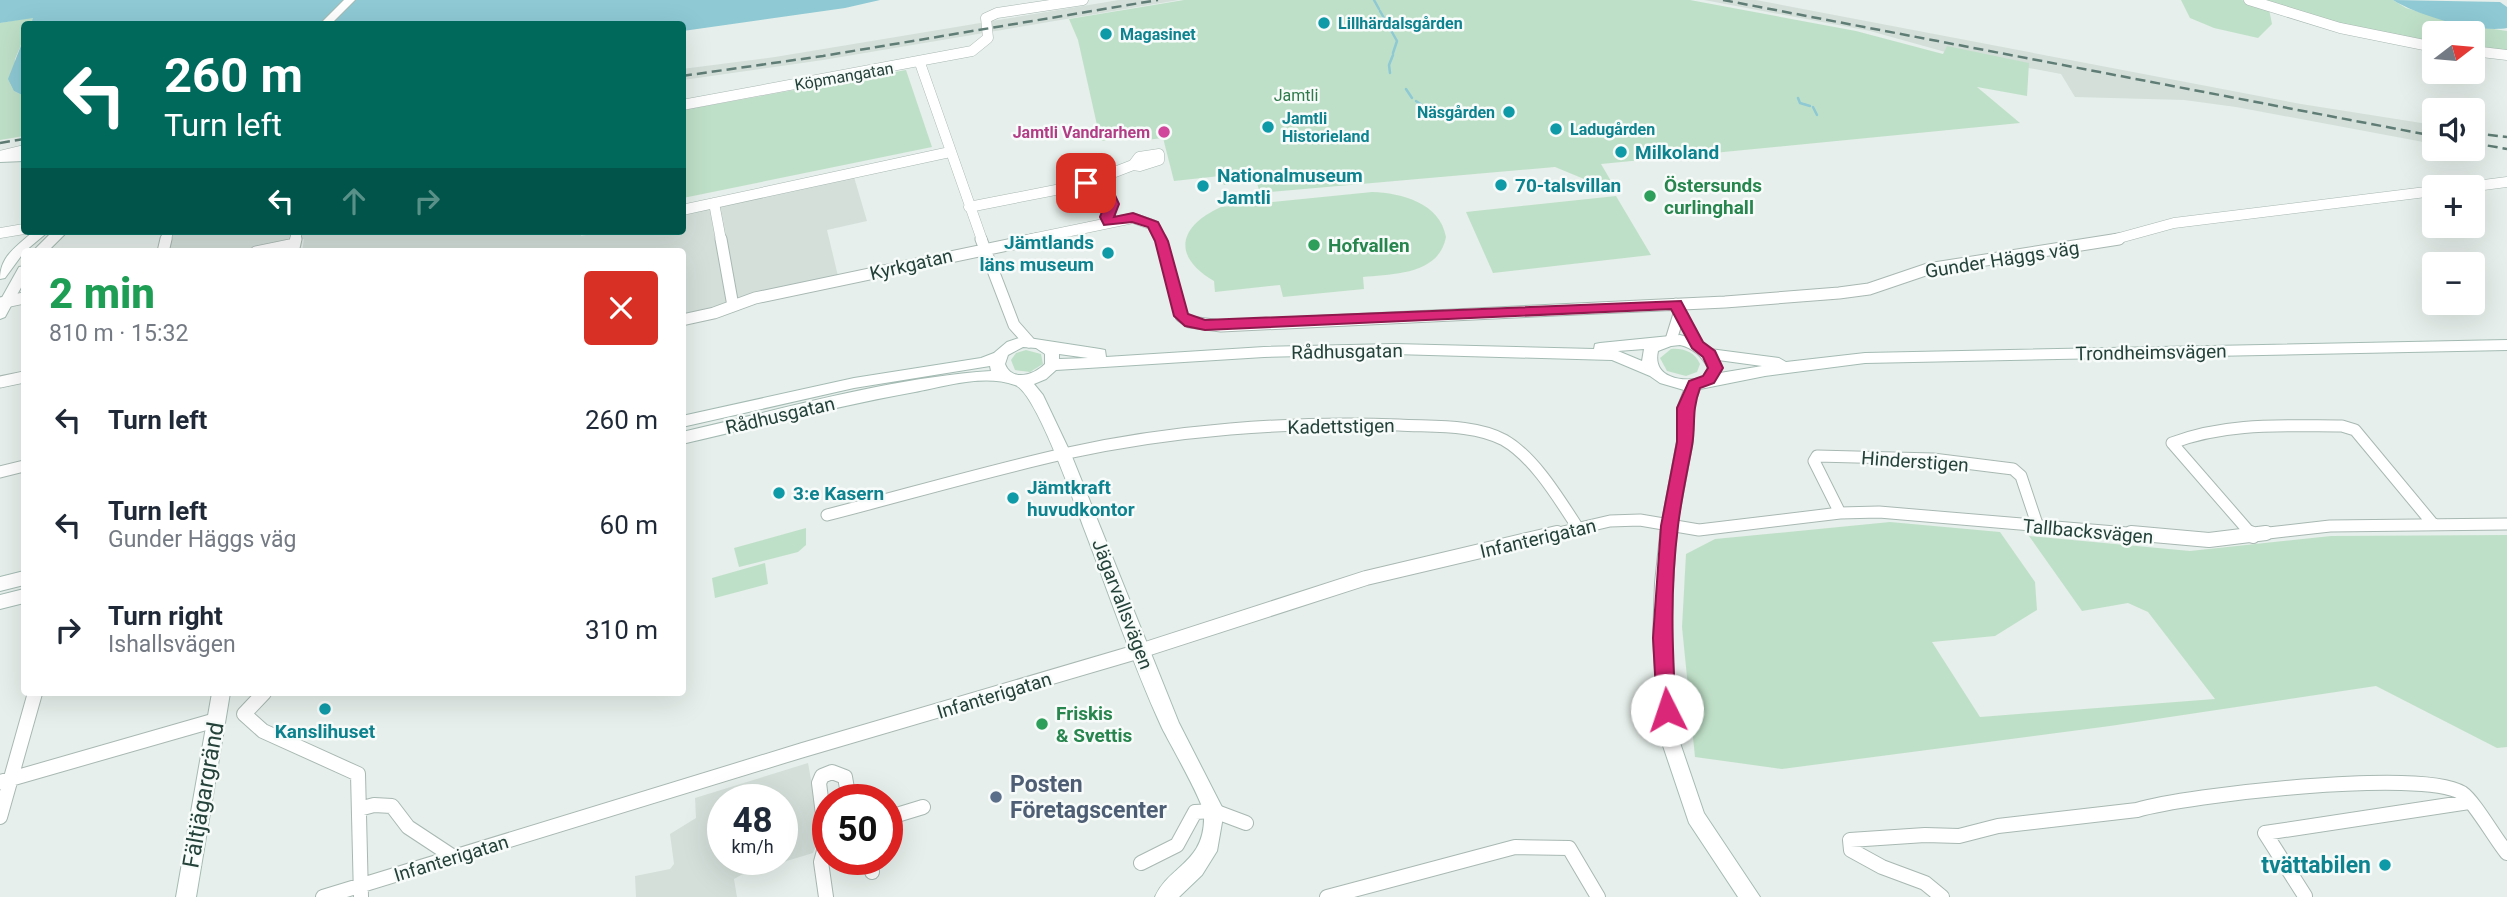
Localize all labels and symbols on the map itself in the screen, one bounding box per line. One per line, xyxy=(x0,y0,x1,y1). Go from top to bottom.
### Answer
place label: Lillhärdalsgården xyxy=(1338,14,1463,33)
marker: Lillhärdalsgården xyxy=(1316,15,1332,31)
north arrow xyxy=(2422,21,2485,84)
place label: Magasinet xyxy=(1120,25,1196,44)
marker: Magasinet xyxy=(1098,26,1114,42)
street label: Köpmangatan xyxy=(793,58,895,95)
park label: Jamtli xyxy=(1274,86,1318,105)
place label: Näsgården xyxy=(1417,103,1495,122)
marker: Näsgården xyxy=(1501,104,1517,120)
place label: Jamtli Historieland xyxy=(1282,109,1370,146)
marker: Jamtli Historieland xyxy=(1260,119,1276,135)
place label: Ladugården xyxy=(1570,120,1655,139)
marker: Ladugården xyxy=(1548,121,1564,137)
place label: Jamtli Vandrarhem xyxy=(1013,123,1150,142)
marker: Jamtli Vandrarhem xyxy=(1156,124,1172,140)
place label: Milkoland xyxy=(1635,141,1719,164)
marker: Milkoland xyxy=(1613,144,1629,160)
pin xyxy=(1056,153,1116,213)
place label: Nationalmuseum Jamtli xyxy=(1217,164,1363,209)
place label: 70-talsvillan xyxy=(1515,174,1621,197)
place label: Östersunds curlinghall xyxy=(1664,174,1762,219)
marker: 70-talsvillan xyxy=(1493,177,1509,193)
marker: Nationalmuseum Jamtli xyxy=(1195,178,1211,194)
marker: Östersunds curlinghall xyxy=(1642,188,1658,204)
place label: Jämtlands läns museum xyxy=(979,231,1094,276)
place label: Hofvallen xyxy=(1328,234,1410,257)
street label: Gunder Häggs väg xyxy=(1923,236,2081,283)
marker: Hofvallen xyxy=(1306,237,1322,253)
street label: Kyrkgatan xyxy=(867,244,955,285)
marker: Jämtlands läns museum xyxy=(1100,245,1116,261)
street label: Rådhusgatan xyxy=(1291,339,1403,364)
street label: Trondheimsvägen xyxy=(2075,340,2227,365)
street label: Rådhusgatan xyxy=(723,392,837,439)
street label: Kadettstigen xyxy=(1287,414,1395,439)
street label: Hinderstigen xyxy=(1860,446,1970,477)
place label: Jämtkraft huvudkontor xyxy=(1027,476,1135,521)
place label: 3:e Kasern xyxy=(793,482,884,505)
marker: 3:e Kasern xyxy=(771,485,787,501)
marker: Jämtkraft huvudkontor xyxy=(1005,490,1021,506)
street label: Infanterigatan xyxy=(1478,514,1598,563)
street label: Tallbacksvägen xyxy=(2022,514,2154,549)
street label: Jägarvallsvägen xyxy=(1087,536,1158,672)
street label: Infanterigatan xyxy=(934,667,1054,724)
position arrow xyxy=(1630,673,1704,747)
marker: Kanslihuset xyxy=(317,701,333,717)
place label: Friskis & Svettis xyxy=(1056,702,1133,747)
marker: Friskis & Svettis xyxy=(1034,716,1050,732)
street label: Fältjägargränd xyxy=(177,720,230,870)
place label: Kanslihuset xyxy=(275,720,376,743)
place label: Posten Företagscenter xyxy=(1010,771,1168,824)
speed limit sign: 50 xyxy=(812,784,903,875)
marker: Posten Företagscenter xyxy=(988,789,1004,805)
street label: Infanterigatan xyxy=(391,830,511,887)
place label: tvättabilen xyxy=(2261,852,2371,879)
marker: tvättabilen xyxy=(2377,857,2393,873)

